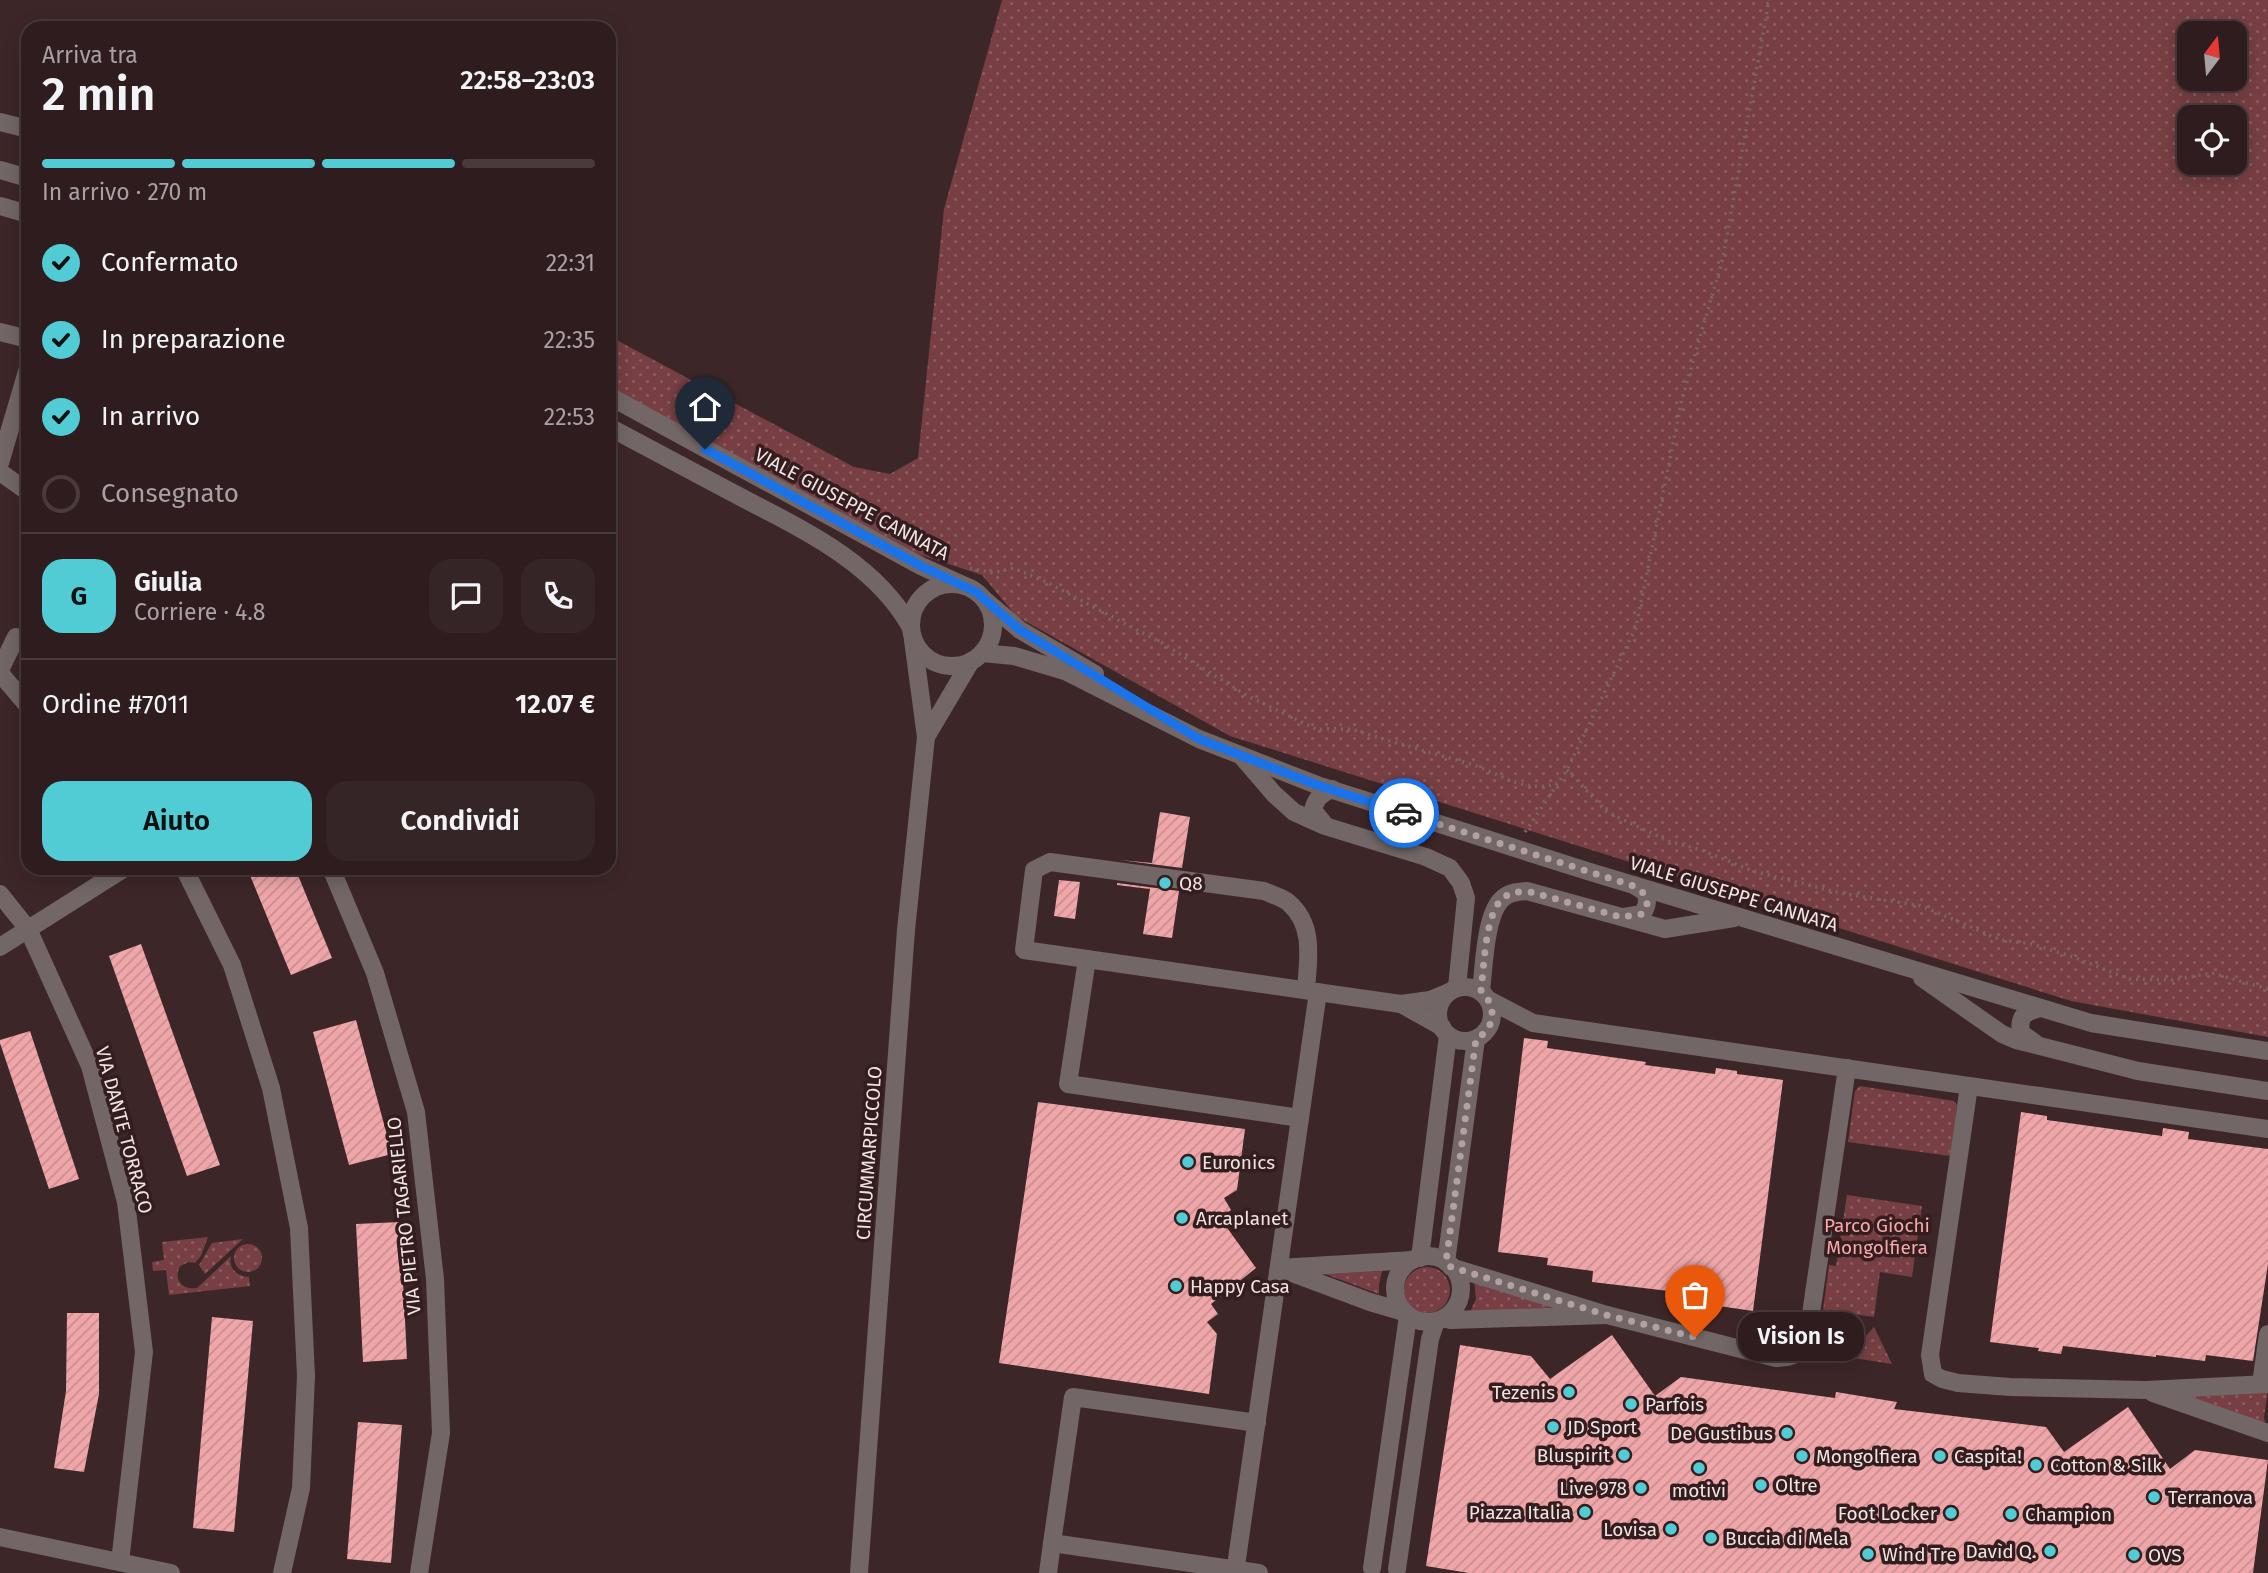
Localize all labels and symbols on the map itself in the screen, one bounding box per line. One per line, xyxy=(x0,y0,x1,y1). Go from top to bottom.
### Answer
north arrow xyxy=(2177,21,2247,91)
pin xyxy=(675,377,735,449)
street label: VIALE GIUSEPPE CANNATA xyxy=(751,443,953,565)
courier xyxy=(1369,778,1439,848)
street label: VIALE GIUSEPPE CANNATA xyxy=(1627,851,1841,937)
place label: Q8 xyxy=(1179,872,1203,895)
marker: Q8 xyxy=(1157,875,1173,891)
street label: VIA DANTE TORRACO xyxy=(91,1044,157,1216)
street label: CIRCUMMARPICCOLO xyxy=(851,1065,887,1241)
street label: VIA PIETRO TAGARIELLO xyxy=(382,1116,426,1316)
place label: Euronics xyxy=(1202,1151,1275,1174)
marker: Euronics xyxy=(1180,1154,1196,1170)
place label: Arcaplanet xyxy=(1196,1207,1288,1230)
marker: Arcaplanet xyxy=(1174,1210,1190,1226)
park label: Parco Giochi Mongolfiera xyxy=(1824,1214,1930,1259)
pin xyxy=(1665,1265,1725,1337)
place label: Happy Casa xyxy=(1190,1275,1290,1298)
marker: Happy Casa xyxy=(1168,1278,1184,1294)
callout: Vision Is xyxy=(1737,1312,1863,1362)
place label: Tezenis xyxy=(1492,1381,1555,1404)
marker: Tezenis xyxy=(1561,1384,1577,1400)
place label: Parfois xyxy=(1645,1393,1704,1416)
marker: Parfois xyxy=(1623,1396,1639,1412)
place label: JD Sport xyxy=(1567,1416,1637,1439)
marker: JD Sport xyxy=(1545,1419,1561,1435)
place label: De Gustibus xyxy=(1670,1422,1773,1445)
marker: De Gustibus xyxy=(1779,1425,1795,1441)
place label: Bluspirit xyxy=(1537,1444,1610,1467)
place label: Mongolfiera xyxy=(1816,1445,1918,1468)
place label: Caspita! xyxy=(1954,1445,2022,1468)
marker: Bluspirit xyxy=(1616,1447,1632,1463)
marker: Mongolfiera xyxy=(1794,1448,1810,1464)
marker: Caspita! xyxy=(1932,1448,1948,1464)
place label: Cotton & Silk xyxy=(2050,1454,2162,1477)
marker: Cotton & Silk xyxy=(2028,1457,2044,1473)
marker: motivi xyxy=(1691,1460,1707,1476)
place label: Oltre xyxy=(1775,1474,1818,1497)
place label: Live 978 xyxy=(1559,1477,1627,1500)
marker: Oltre xyxy=(1753,1477,1769,1493)
place label: motivi xyxy=(1672,1479,1726,1502)
marker: Live 978 xyxy=(1633,1480,1649,1496)
place label: Terranova xyxy=(2168,1486,2253,1509)
marker: Terranova xyxy=(2146,1489,2162,1505)
place label: Piazza Italia xyxy=(1469,1501,1571,1524)
place label: Foot Locker xyxy=(1838,1502,1938,1525)
place label: Champion xyxy=(2025,1503,2112,1526)
marker: Piazza Italia xyxy=(1577,1504,1593,1520)
marker: Foot Locker xyxy=(1943,1505,1959,1521)
marker: Champion xyxy=(2003,1506,2019,1522)
place label: Lovisa xyxy=(1603,1518,1657,1541)
marker: Lovisa xyxy=(1663,1521,1679,1537)
place label: Buccia di Mela xyxy=(1725,1527,1849,1550)
marker: Buccia di Mela xyxy=(1703,1530,1719,1546)
place label: Davìd Q. xyxy=(1965,1540,2036,1563)
place label: Wind Tre xyxy=(1882,1543,1957,1566)
marker: Davìd Q. xyxy=(2042,1543,2058,1559)
place label: OVS xyxy=(2148,1544,2182,1567)
marker: Wind Tre xyxy=(1860,1546,1876,1562)
marker: OVS xyxy=(2126,1547,2142,1563)

